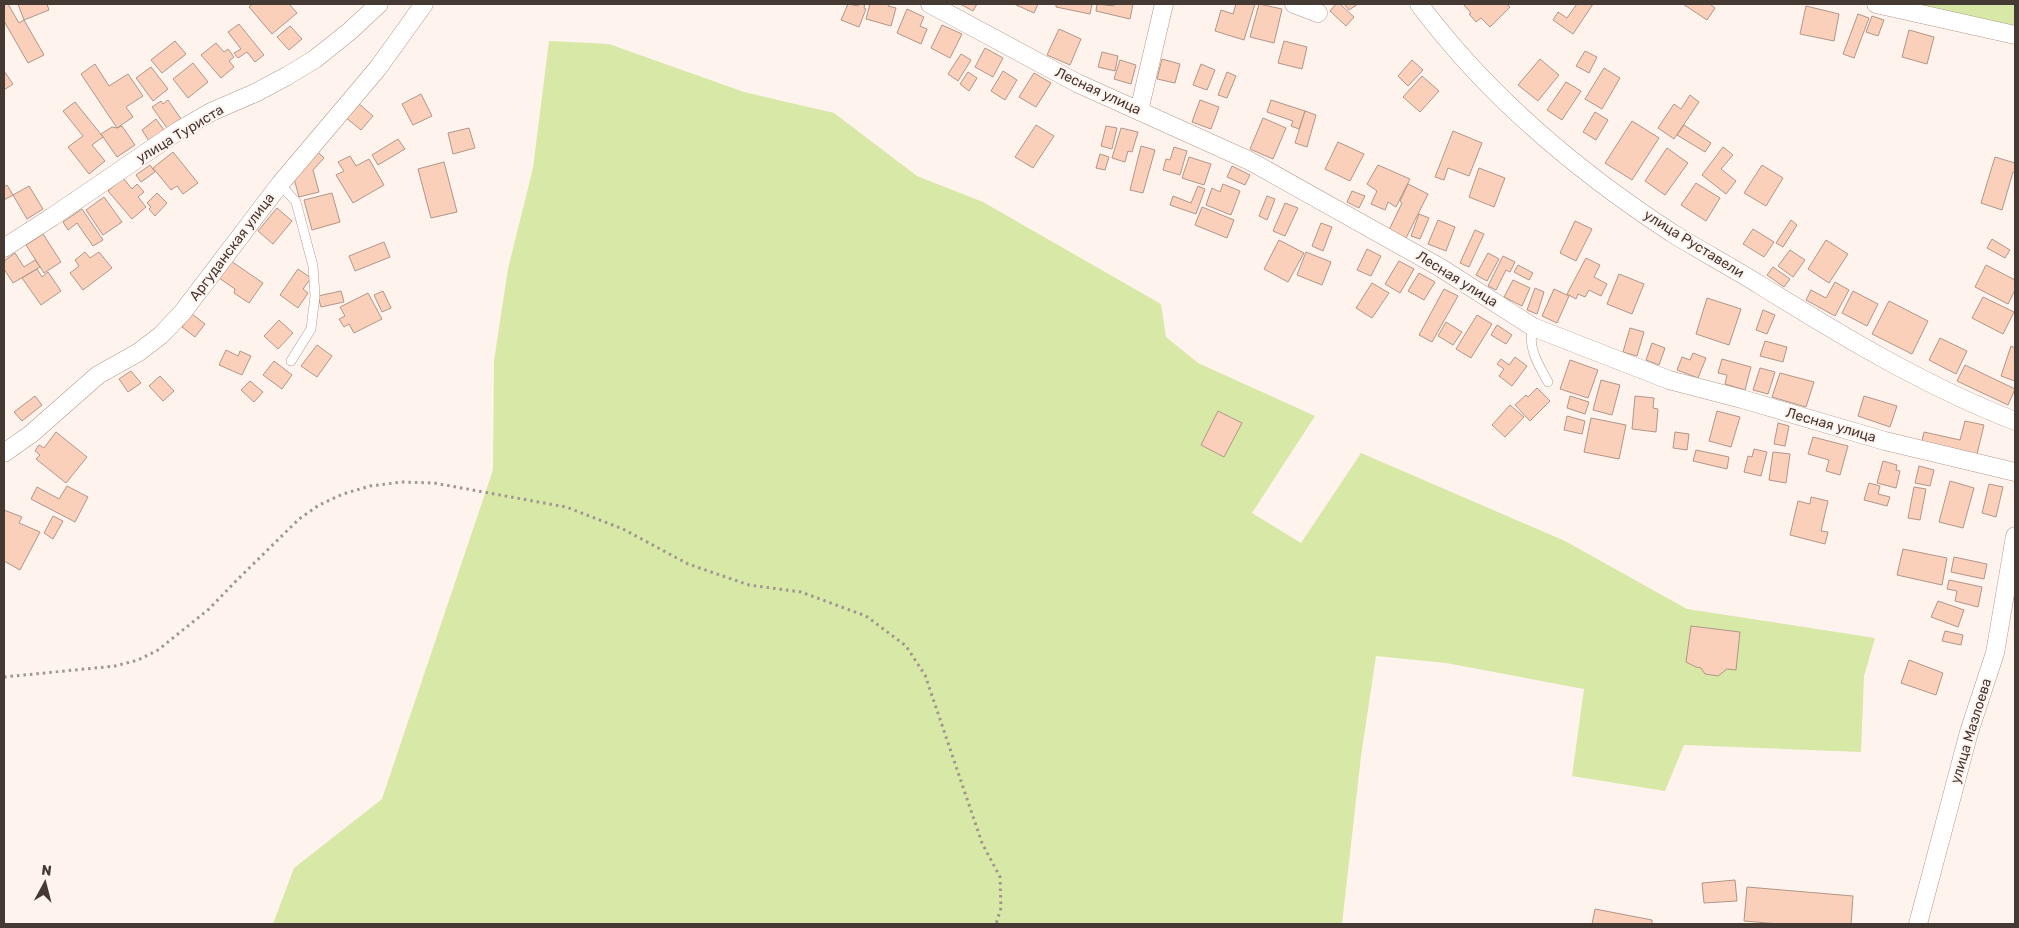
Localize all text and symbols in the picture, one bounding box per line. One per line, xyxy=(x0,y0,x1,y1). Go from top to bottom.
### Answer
street label: Лесная улица xyxy=(1052,64,1144,118)
street label: улица Туриста xyxy=(133,101,227,167)
street label: Аргуданская улица xyxy=(186,190,278,304)
street label: улица Руставели xyxy=(1641,206,1747,282)
street label: Лесная улица xyxy=(1413,247,1501,311)
street label: Лесная улица xyxy=(1784,404,1878,446)
street label: улица Мазлоева xyxy=(1947,676,1995,786)
north arrow xyxy=(20,858,70,908)
text: N xyxy=(40,862,53,880)

